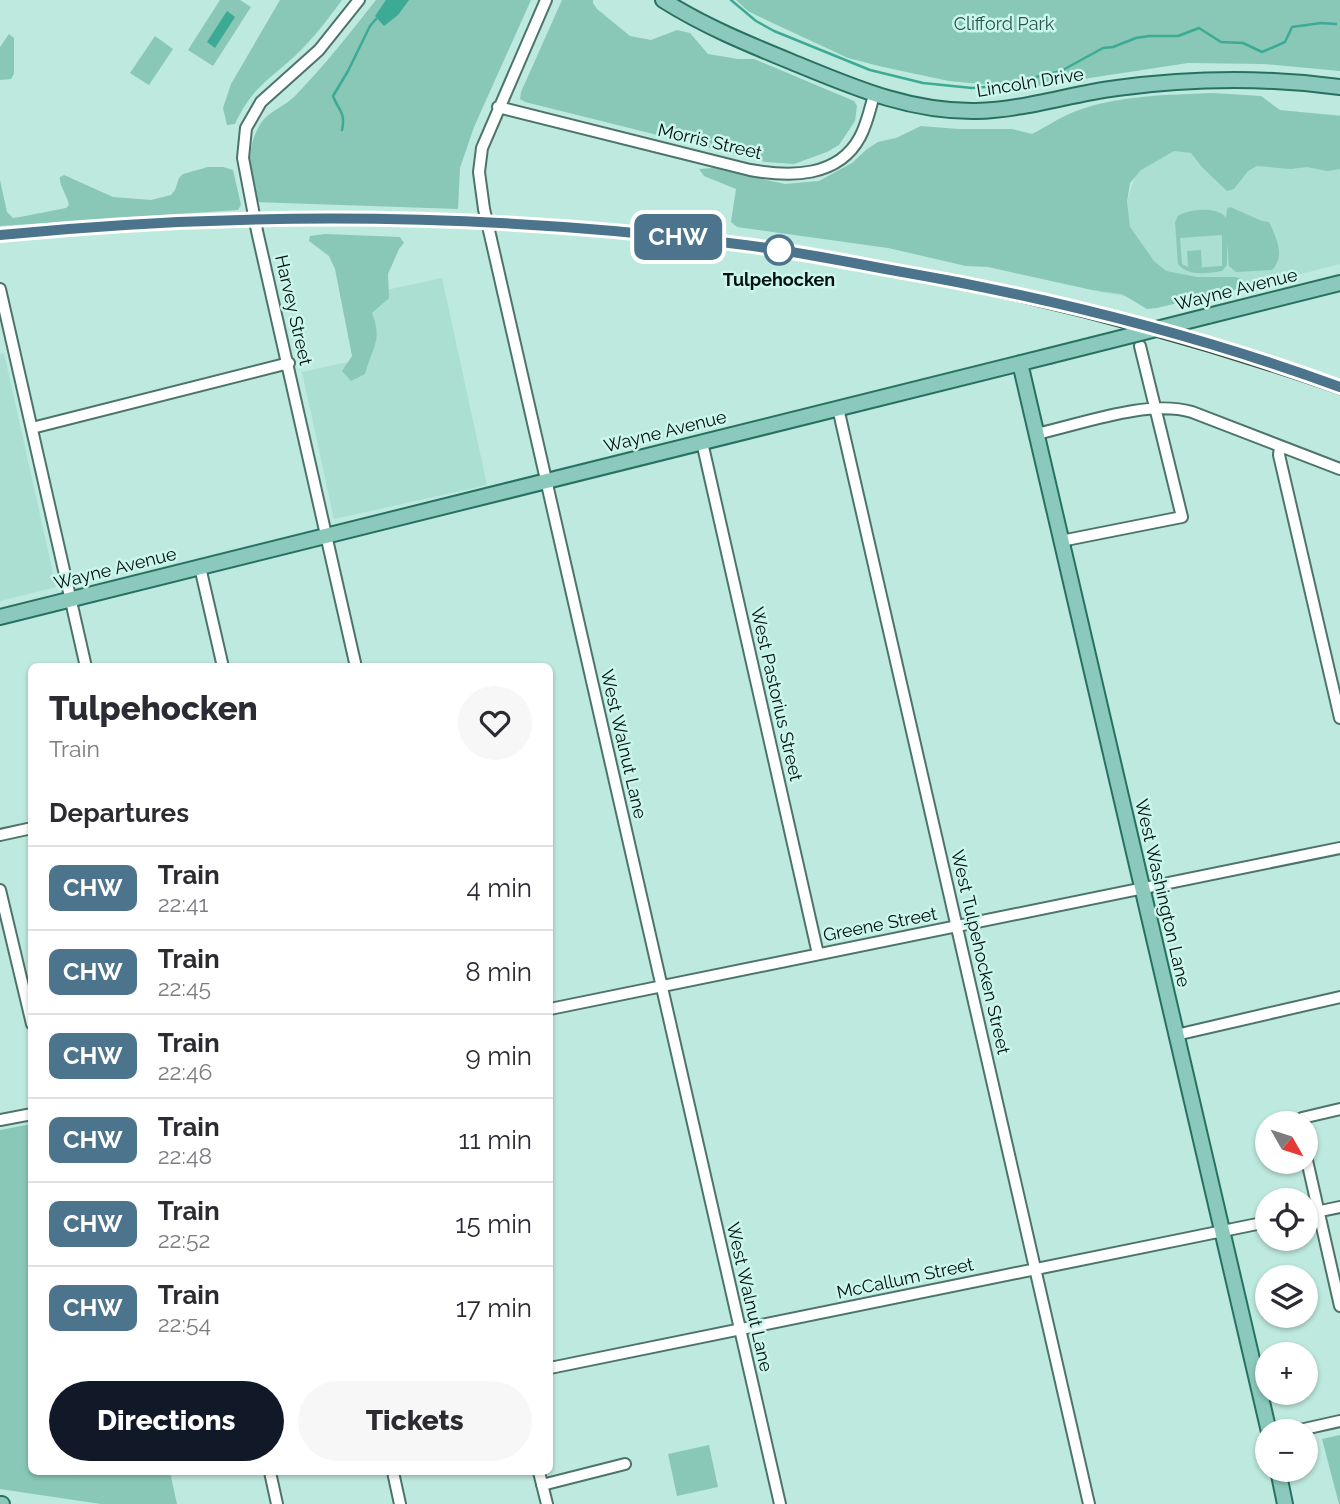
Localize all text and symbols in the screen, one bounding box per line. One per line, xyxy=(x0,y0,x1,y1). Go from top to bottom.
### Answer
park label: Clifford Park xyxy=(954,13,1055,34)
street label: Lincoln Drive xyxy=(975,63,1086,101)
street label: Morris Street xyxy=(656,119,764,163)
line badge: CHW xyxy=(638,214,718,260)
text: CHW xyxy=(648,222,708,251)
marker: Tulpehocken xyxy=(764,235,794,265)
street label: Harvey Street xyxy=(271,253,317,367)
street label: Wayne Avenue xyxy=(1173,264,1300,314)
place label: Tulpehocken xyxy=(723,269,835,290)
street label: Wayne Avenue xyxy=(602,406,729,456)
street label: Wayne Avenue xyxy=(52,543,179,593)
street label: West Pastorius Street xyxy=(747,605,807,783)
street label: West Walnut Lane xyxy=(597,667,651,821)
button: heart xyxy=(458,686,532,760)
text: Tulpehocken xyxy=(49,689,258,728)
text: Train xyxy=(49,735,100,762)
street label: West Washington Lane xyxy=(1131,797,1195,989)
text: Departures xyxy=(49,798,189,828)
street label: West Tulpehocken Street xyxy=(947,848,1015,1056)
text: Train xyxy=(158,860,220,890)
text: CHW xyxy=(63,873,123,902)
text: 4 min xyxy=(466,873,532,903)
text: 22:41 xyxy=(158,890,208,917)
street label: Greene Street xyxy=(821,903,939,945)
text: Train xyxy=(158,944,220,974)
text: CHW xyxy=(63,957,123,986)
text: 8 min xyxy=(465,957,532,987)
text: 22:45 xyxy=(158,974,211,1001)
text: Train xyxy=(158,1028,220,1058)
text: CHW xyxy=(63,1041,123,1070)
text: 9 min xyxy=(465,1041,532,1071)
text: 22:46 xyxy=(158,1058,212,1085)
north arrow xyxy=(1255,1111,1318,1174)
map controls xyxy=(1255,1111,1318,1482)
text: Train xyxy=(158,1112,220,1142)
text: CHW xyxy=(63,1125,123,1154)
text: 11 min xyxy=(458,1125,532,1155)
text: 22:48 xyxy=(158,1142,212,1169)
button: locate xyxy=(1255,1188,1318,1251)
text: Train xyxy=(158,1196,220,1226)
text: CHW xyxy=(63,1209,123,1238)
text: 15 min xyxy=(455,1209,532,1239)
street label: West Walnut Lane xyxy=(723,1220,777,1374)
text: 22:52 xyxy=(158,1226,210,1253)
street label: McCallum Street xyxy=(835,1253,975,1303)
button: layers xyxy=(1255,1265,1318,1328)
text: Train xyxy=(158,1280,220,1310)
text: CHW xyxy=(63,1293,123,1322)
text: 17 min xyxy=(456,1293,532,1323)
text: 22:54 xyxy=(158,1310,211,1337)
button: + xyxy=(1255,1342,1318,1405)
button: Directions xyxy=(49,1381,284,1461)
button: Tickets xyxy=(298,1381,532,1461)
button: − xyxy=(1255,1419,1318,1482)

